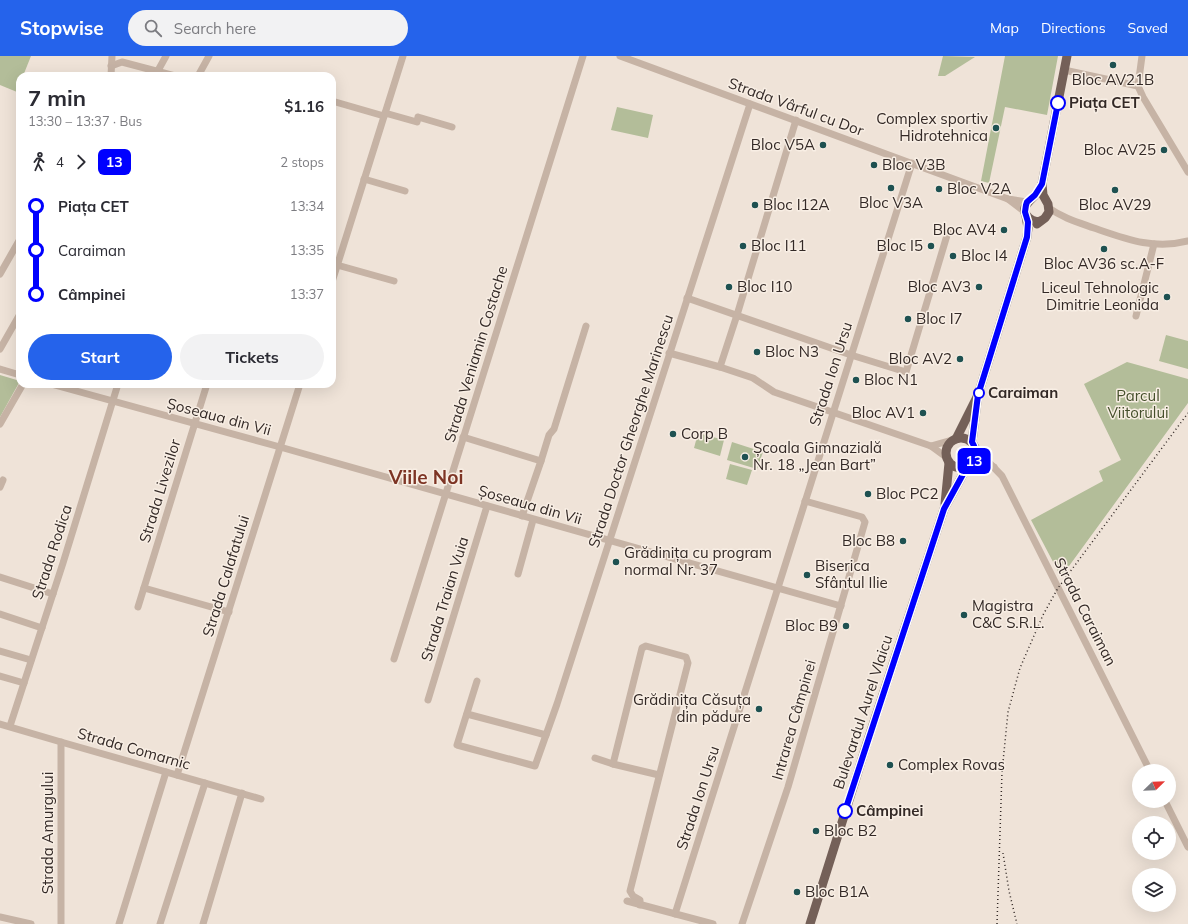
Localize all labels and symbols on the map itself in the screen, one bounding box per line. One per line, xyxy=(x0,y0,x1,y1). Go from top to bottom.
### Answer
marker: Bloc AV21B xyxy=(1108,60,1118,70)
place label: Bloc AV21B xyxy=(1072,70,1154,89)
street label: Strada Vârful cu Dor xyxy=(726,73,867,140)
place label: Piața CET xyxy=(1069,93,1140,113)
marker: Piața CET xyxy=(1050,95,1066,111)
place label: Complex sportiv Hidrotehnica xyxy=(876,109,988,145)
marker: Complex sportiv Hidrotehnica xyxy=(991,123,1001,133)
place label: Bloc V5A xyxy=(751,135,815,154)
marker: Bloc V5A xyxy=(818,140,828,150)
place label: Bloc AV25 xyxy=(1084,140,1156,159)
marker: Bloc AV25 xyxy=(1159,145,1169,155)
place label: Bloc V3B xyxy=(882,155,945,174)
marker: Bloc V3B xyxy=(869,160,879,170)
place label: Bloc V2A xyxy=(947,179,1011,198)
marker: Bloc V3A xyxy=(886,183,896,193)
marker: Bloc V2A xyxy=(934,184,944,194)
marker: Bloc AV29 xyxy=(1110,185,1120,195)
place label: Bloc V3A xyxy=(859,193,923,212)
place label: Bloc I12A xyxy=(763,195,830,214)
place label: Bloc AV29 xyxy=(1079,195,1151,214)
marker: Bloc I12A xyxy=(750,200,760,210)
place label: Bloc AV4 xyxy=(933,220,996,239)
marker: Bloc AV4 xyxy=(999,225,1009,235)
place label: Bloc I11 xyxy=(751,236,807,255)
place label: Bloc I5 xyxy=(876,236,923,255)
marker: Bloc I11 xyxy=(738,241,748,251)
marker: Bloc I5 xyxy=(926,241,936,251)
marker: Bloc AV36 sc.A-F xyxy=(1099,244,1109,254)
place label: Bloc I4 xyxy=(961,246,1008,265)
marker: Bloc I4 xyxy=(948,251,958,261)
place label: Bloc AV36 sc.A-F xyxy=(1044,254,1164,273)
street label: Strada Veniamin Costache xyxy=(440,263,511,444)
place label: Bloc I10 xyxy=(737,277,793,296)
place label: Bloc AV3 xyxy=(908,277,971,296)
place label: Liceul Tehnologic Dimitrie Leonida xyxy=(1041,278,1159,314)
marker: Bloc I10 xyxy=(724,282,734,292)
marker: Bloc AV3 xyxy=(974,282,984,292)
marker: Liceul Tehnologic Dimitrie Leonida xyxy=(1162,292,1172,302)
place label: Bloc I7 xyxy=(916,309,963,328)
street label: Strada Doctor Gheorghe Marinescu xyxy=(584,312,677,550)
marker: Bloc I7 xyxy=(903,314,913,324)
street label: Strada Ion Ursu xyxy=(805,319,856,428)
place label: Bloc N3 xyxy=(765,342,819,361)
marker: Bloc N3 xyxy=(752,347,762,357)
place label: Bloc AV2 xyxy=(889,349,952,368)
marker: Bloc AV2 xyxy=(955,354,965,364)
place label: Bloc N1 xyxy=(864,370,918,389)
marker: Bloc N1 xyxy=(851,375,861,385)
place label: Caraiman xyxy=(988,383,1058,402)
park label: Parcul Viitorului xyxy=(1107,386,1169,422)
marker: Caraiman xyxy=(973,387,985,399)
street label: Șoseaua din Vii xyxy=(165,393,273,440)
place label: Bloc AV1 xyxy=(852,403,915,422)
marker: Bloc AV1 xyxy=(918,408,928,418)
place label: Corp B xyxy=(681,424,728,443)
marker: Corp B xyxy=(668,429,678,439)
street label: Strada Livezilor xyxy=(135,436,184,545)
place label: Școala Gimnazială Nr. 18 „Jean Bart” xyxy=(753,438,882,474)
line badge: 13 xyxy=(956,448,992,474)
marker: Școala Gimnazială Nr. 18 „Jean Bart” xyxy=(740,452,750,462)
district label: Viile Noi xyxy=(388,465,463,489)
street label: Șoseaua din Vii xyxy=(476,481,584,528)
place label: Bloc PC2 xyxy=(876,484,939,503)
marker: Bloc PC2 xyxy=(863,489,873,499)
street label: Strada Rodica xyxy=(27,502,76,602)
street label: Strada Calafatului xyxy=(198,513,253,639)
place label: Bloc B8 xyxy=(842,531,895,550)
street label: Strada Traian Vuia xyxy=(417,534,473,663)
marker: Bloc B8 xyxy=(898,536,908,546)
place label: Grădinița cu program normal Nr. 37 xyxy=(624,543,772,579)
street label: Strada Caraiman xyxy=(1050,555,1121,669)
place label: Biserica Sfântul Ilie xyxy=(815,556,888,592)
marker: Grădinița cu program normal Nr. 37 xyxy=(611,557,621,567)
marker: Biserica Sfântul Ilie xyxy=(802,570,812,580)
place label: Magistra C&C S.R.L. xyxy=(972,596,1044,632)
marker: Magistra C&C S.R.L. xyxy=(959,610,969,620)
place label: Bloc B9 xyxy=(785,616,838,635)
marker: Bloc B9 xyxy=(841,621,851,631)
street label: Bulevardul Aurel Vlaicu xyxy=(829,632,896,791)
street label: Intrarea Câmpinei xyxy=(767,658,820,782)
place label: Grădinița Căsuța din pădure xyxy=(633,690,751,726)
marker: Grădinița Căsuța din pădure xyxy=(754,704,764,714)
street label: Strada Comarnic xyxy=(75,723,193,774)
street label: Strada Ion Ursu xyxy=(672,743,723,852)
place label: Complex Rovas xyxy=(898,755,1005,774)
marker: Complex Rovas xyxy=(885,760,895,770)
north arrow xyxy=(1132,764,1176,808)
street label: Strada Amurgului xyxy=(38,772,57,894)
place label: Câmpinei xyxy=(856,801,923,820)
marker: Câmpinei xyxy=(837,803,853,819)
place label: Bloc B2 xyxy=(824,821,877,840)
marker: Bloc B2 xyxy=(811,826,821,836)
place label: Bloc B1A xyxy=(805,882,869,901)
marker: Bloc B1A xyxy=(792,887,802,897)

